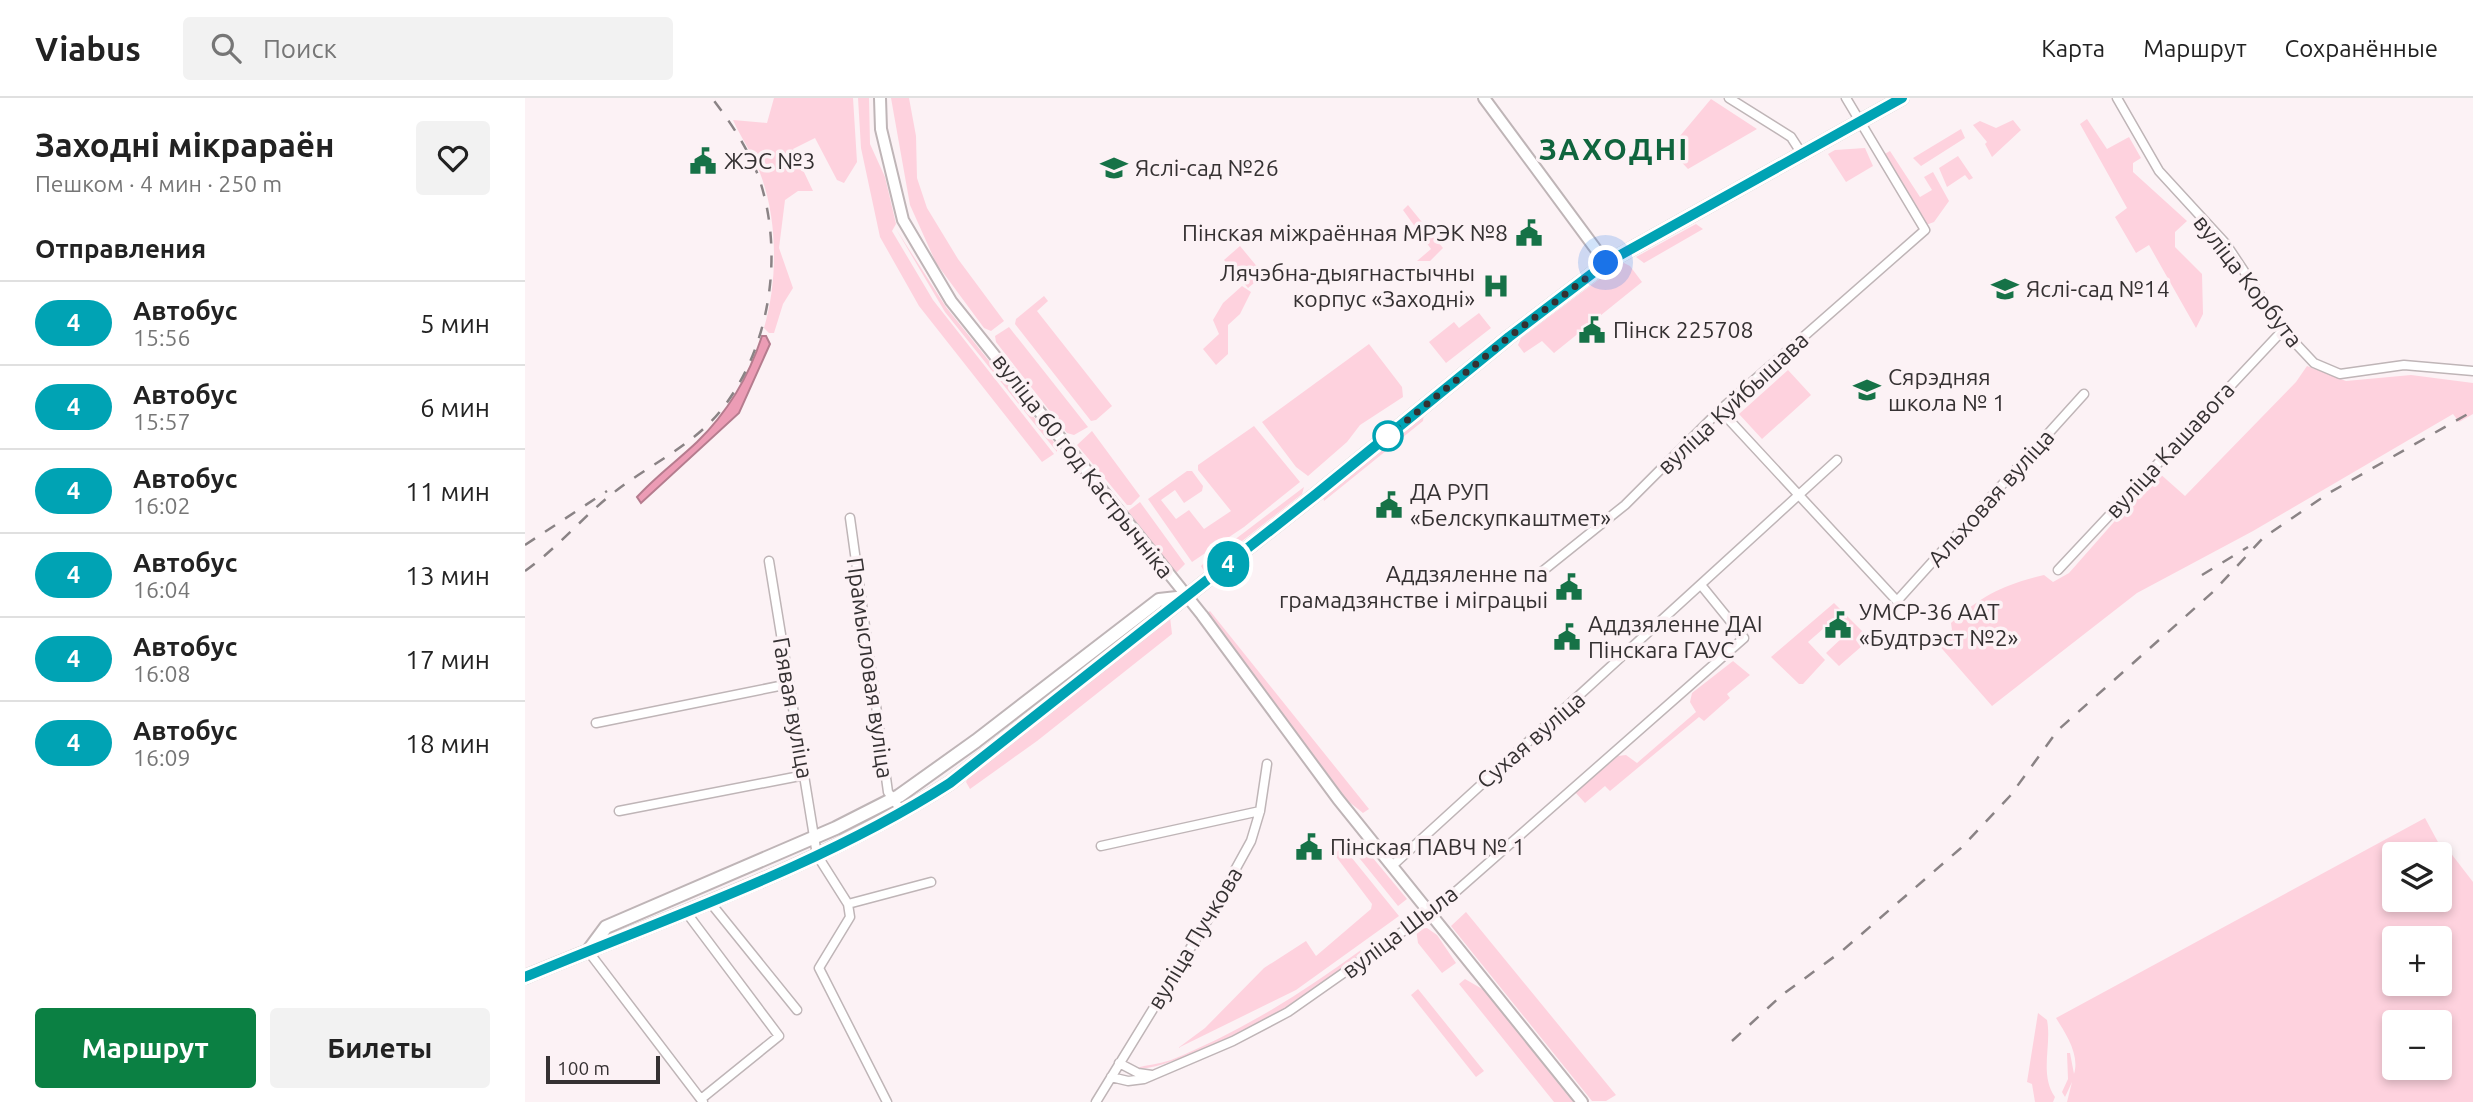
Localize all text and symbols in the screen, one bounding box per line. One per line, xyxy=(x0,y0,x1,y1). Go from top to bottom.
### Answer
search box xyxy=(183,17,673,80)
icon: search xyxy=(207,29,245,67)
text: Viabus xyxy=(35,30,141,67)
text: Поиск xyxy=(263,34,337,63)
text: Карта xyxy=(2041,35,2105,62)
text: Маршрут xyxy=(2143,35,2247,62)
text: Сохранённые xyxy=(2285,35,2438,62)
button: heart xyxy=(416,121,490,195)
text: Заходні мікрараён xyxy=(35,126,334,163)
district label: ЗАХОДНІ xyxy=(1539,132,1689,166)
public building icon: ЖЭС №3 xyxy=(688,146,718,176)
place label: ЖЭС №3 xyxy=(724,148,816,173)
school or university icon: Яслі-сад №26 xyxy=(1099,153,1129,183)
place label: Яслі-сад №26 xyxy=(1135,155,1279,180)
text: Пешком · 4 мин · 250 m xyxy=(35,171,282,196)
street label: вуліца Корбута xyxy=(2189,210,2308,352)
public building icon: Пінская міжраённая МРЭК №8 xyxy=(1514,218,1544,248)
place label: Пінская міжраённая МРЭК №8 xyxy=(1182,220,1508,245)
text: Отправления xyxy=(35,234,206,263)
your location xyxy=(1588,245,1623,280)
place label: Лячэбна-дыягнастычны корпус «Заходні» xyxy=(1220,260,1475,311)
hospital icon: Лячэбна-дыягнастычны корпус «Заходні» xyxy=(1481,271,1511,301)
school or university icon: Яслі-сад №14 xyxy=(1990,274,2020,304)
place label: Яслі-сад №14 xyxy=(2026,276,2170,301)
text: Автобус xyxy=(133,296,237,325)
text: 4 xyxy=(67,309,80,336)
text: 5 мин xyxy=(420,309,490,338)
public building icon: Пінск 225708 xyxy=(1577,315,1607,345)
place label: Пінск 225708 xyxy=(1613,317,1754,342)
text: 15:56 xyxy=(133,325,191,350)
street label: вуліца Куйбышава xyxy=(1652,327,1813,479)
street label: вуліца 60 год Кастрычніка xyxy=(988,349,1179,583)
place label: Сярэдняя школа № 1 xyxy=(1888,364,2006,415)
school or university icon: Сярэдняя школа № 1 xyxy=(1852,375,1882,405)
street label: вуліца Кашавога xyxy=(2100,377,2239,523)
text: Автобус xyxy=(133,380,237,409)
text: 4 xyxy=(67,393,80,420)
text: 6 мин xyxy=(420,393,490,422)
text: 15:57 xyxy=(133,409,191,434)
unlabelled marker xyxy=(1373,421,1403,451)
street label: Альховая вуліца xyxy=(1923,424,2059,571)
text: Автобус xyxy=(133,464,237,493)
text: 4 xyxy=(67,477,80,504)
text: 11 мин xyxy=(405,477,490,506)
place label: ДА РУП «Белскупкаштмет» xyxy=(1410,479,1611,530)
public building icon: ДА РУП «Белскупкаштмет» xyxy=(1374,490,1404,520)
text: 16:02 xyxy=(133,493,191,518)
line badge: 4 xyxy=(1205,541,1251,587)
text: Автобус xyxy=(133,548,237,577)
text: 4 xyxy=(1221,550,1235,577)
street label: Прамысловая вуліца xyxy=(843,556,898,780)
text: 4 xyxy=(67,561,80,588)
text: 13 мин xyxy=(405,561,490,590)
place label: Аддзяленне па грамадзянстве і міграцыі xyxy=(1279,561,1548,612)
public building icon: Аддзяленне па грамадзянстве і міграцыі xyxy=(1554,572,1584,602)
text: 16:04 xyxy=(133,577,191,602)
place label: УМСР-36 ААТ «Будтрэст №2» xyxy=(1859,599,2018,650)
public building icon: УМСР-36 ААТ «Будтрэст №2» xyxy=(1823,610,1853,640)
place label: Аддзяленне ДАІ Пінскага ГАУС xyxy=(1588,611,1763,662)
public building icon: Аддзяленне ДАІ Пінскага ГАУС xyxy=(1552,622,1582,652)
text: Автобус xyxy=(133,632,237,661)
street label: Гаявая вуліца xyxy=(769,635,818,781)
text: 4 xyxy=(67,645,80,672)
text: 17 мин xyxy=(405,645,490,674)
text: 16:08 xyxy=(133,661,191,686)
street label: Сухая вуліца xyxy=(1472,686,1590,793)
text: Автобус xyxy=(133,716,237,745)
text: 4 xyxy=(67,729,80,756)
text: 18 мин xyxy=(405,729,490,758)
text: 16:09 xyxy=(133,745,191,770)
public building icon: Пінская ПАВЧ № 1 xyxy=(1294,832,1324,862)
place label: Пінская ПАВЧ № 1 xyxy=(1330,834,1525,859)
map controls xyxy=(2382,842,2452,1080)
button: layers xyxy=(2382,842,2452,912)
street label: вуліца Пучкова xyxy=(1142,862,1247,1013)
street label: вуліца Шыла xyxy=(1337,880,1462,983)
button: + xyxy=(2382,926,2452,996)
button: Маршрут xyxy=(35,1008,256,1088)
button: Билеты xyxy=(270,1008,490,1088)
button: − xyxy=(2382,1010,2452,1080)
scale bar xyxy=(546,1053,660,1085)
text: 100 m xyxy=(557,1057,610,1079)

